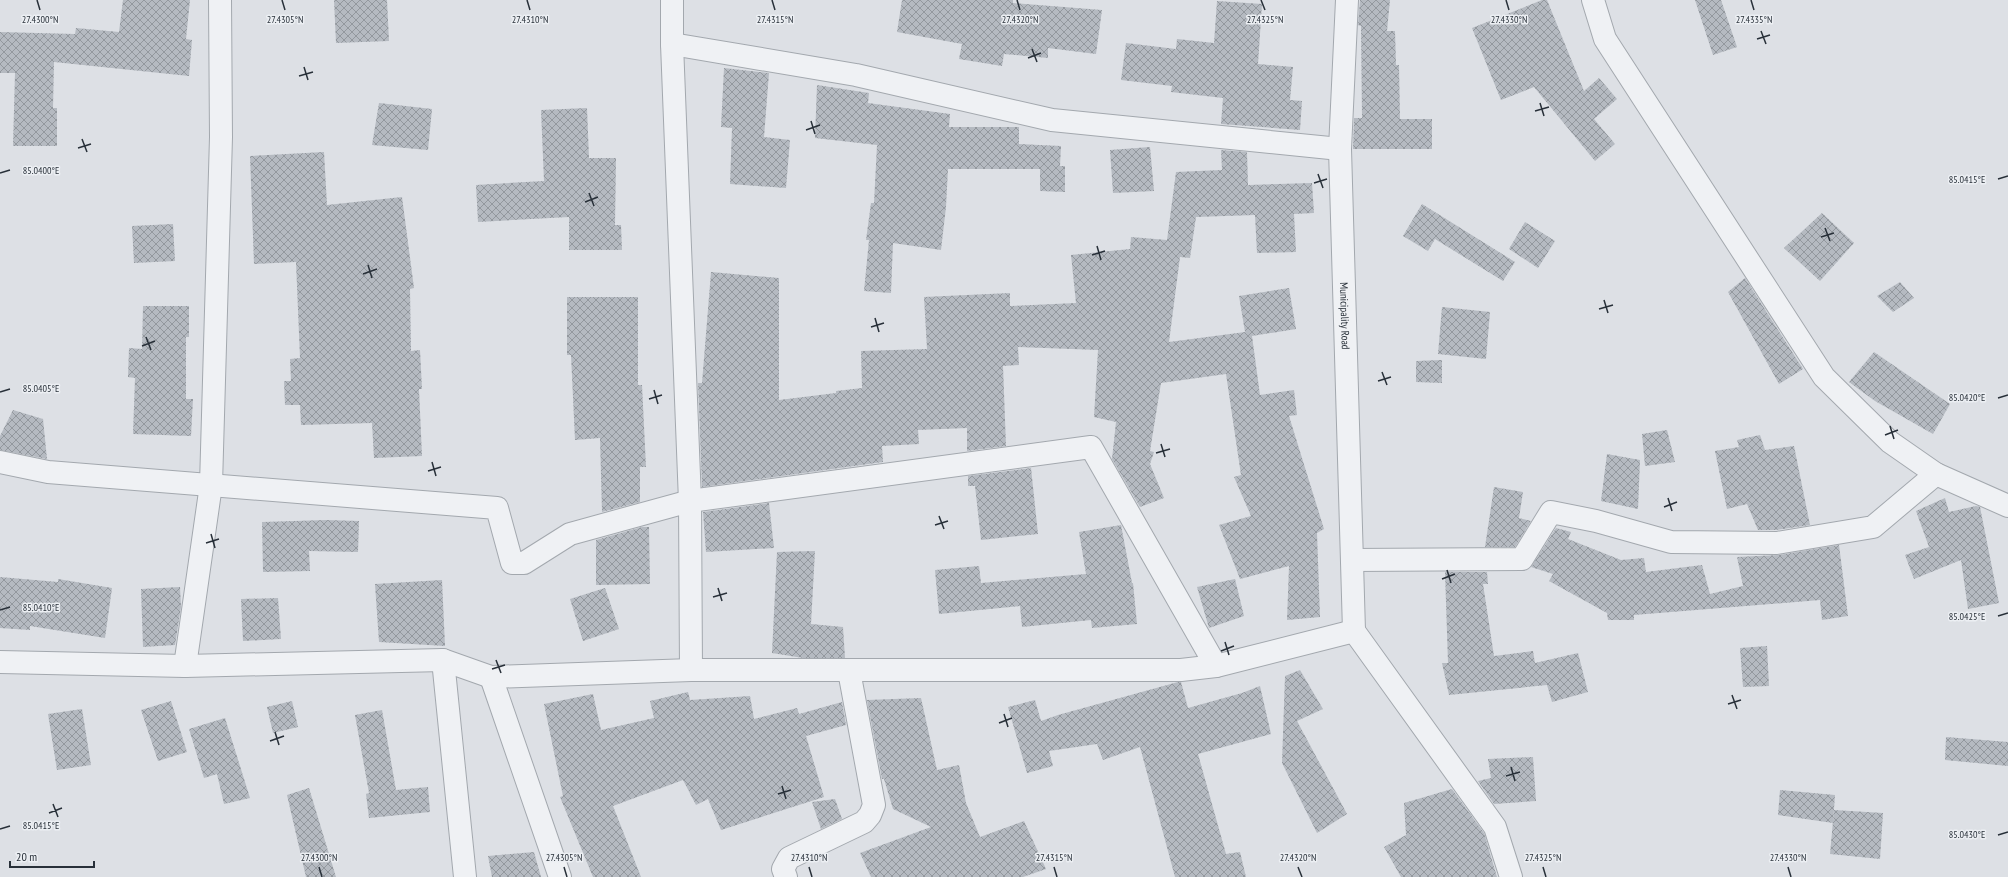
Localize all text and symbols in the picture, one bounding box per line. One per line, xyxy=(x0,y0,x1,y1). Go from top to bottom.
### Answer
text: 27.4300°N xyxy=(22,13,58,26)
text: 27.4305°N xyxy=(267,13,303,26)
text: 27.4310°N xyxy=(512,13,548,26)
text: 27.4315°N xyxy=(757,13,793,26)
text: 27.4320°N xyxy=(1002,13,1038,26)
text: 27.4325°N xyxy=(1247,13,1283,26)
text: 27.4330°N xyxy=(1491,13,1527,26)
text: 27.4335°N xyxy=(1736,13,1772,26)
text: 85.0400°E xyxy=(23,164,59,177)
text: 85.0415°E xyxy=(1949,173,1985,186)
street label: Municipality Road xyxy=(1337,282,1353,350)
text: 85.0405°E xyxy=(23,382,59,395)
text: 85.0420°E xyxy=(1949,391,1985,404)
text: 85.0410°E xyxy=(23,601,59,614)
text: 85.0425°E xyxy=(1949,610,1985,623)
text: 85.0415°E xyxy=(23,819,59,832)
text: 85.0430°E xyxy=(1949,828,1985,841)
scale bar xyxy=(10,843,94,869)
text: 20 m xyxy=(16,849,37,864)
text: 27.4300°N xyxy=(301,851,337,864)
text: 27.4305°N xyxy=(546,851,582,864)
text: 27.4310°N xyxy=(791,851,827,864)
text: 27.4315°N xyxy=(1036,851,1072,864)
text: 27.4320°N xyxy=(1280,851,1316,864)
text: 27.4325°N xyxy=(1525,851,1561,864)
text: 27.4330°N xyxy=(1770,851,1806,864)

